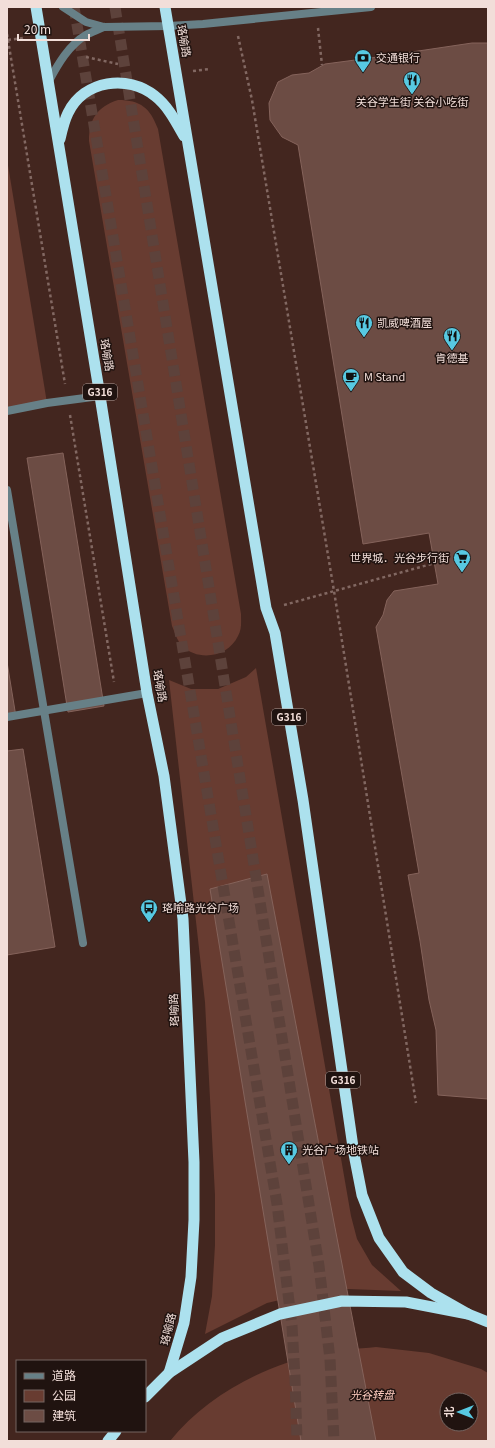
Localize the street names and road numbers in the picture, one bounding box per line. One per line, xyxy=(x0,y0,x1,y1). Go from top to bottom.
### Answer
street label: 珞喻路 xyxy=(174,23,196,58)
street label: 珞喻路 xyxy=(97,337,119,372)
road number: G316 xyxy=(83,384,117,400)
street label: 珞喻路 xyxy=(150,668,172,703)
road number: G316 xyxy=(272,709,306,725)
street label: 珞喻路 xyxy=(164,993,182,1027)
road number: G316 xyxy=(326,1072,360,1088)
street label: 珞喻路 xyxy=(155,1311,179,1347)

